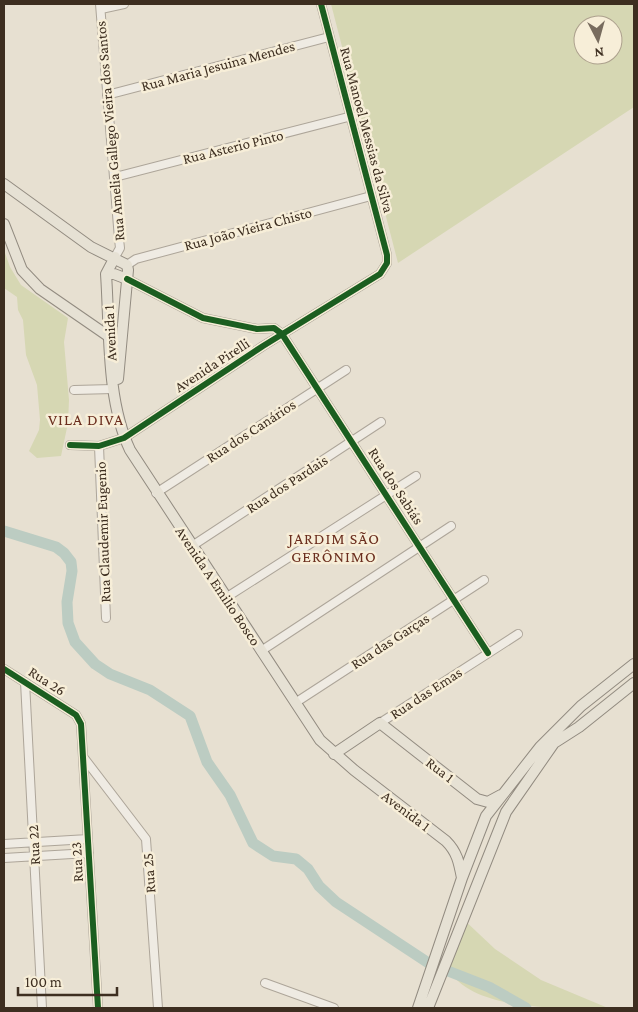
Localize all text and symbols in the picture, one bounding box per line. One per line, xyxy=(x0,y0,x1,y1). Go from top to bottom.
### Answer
north arrow xyxy=(573,15,623,65)
street label: Rua Amelia Gallego Vieira dos Santos xyxy=(92,20,129,242)
street label: Rua Maria Jesuina Mendes xyxy=(139,38,297,95)
text: N xyxy=(593,44,605,61)
street label: Rua Manoel Messias da Silva xyxy=(337,45,397,215)
street label: Rua Asterio Pinto xyxy=(181,127,285,167)
street label: Rua João Vieira Chisto xyxy=(182,204,314,255)
street label: Avenida 1 xyxy=(101,305,119,361)
street label: Avenida Pirelli xyxy=(172,335,253,395)
street label: Rua dos Canários xyxy=(203,396,299,466)
district label: VILA DIVA xyxy=(48,411,124,428)
street label: Rua dos Sabiás xyxy=(365,445,427,527)
street label: Rua dos Pardais xyxy=(243,452,331,516)
street label: Rua Claudemir Eugenio xyxy=(93,461,114,603)
street label: Avenida A Emilio Bosco xyxy=(172,524,264,648)
district label: JARDIM SÃO GERÔNIMO xyxy=(286,530,380,565)
street label: Rua das Garças xyxy=(348,610,433,673)
street label: Rua 26 xyxy=(26,663,68,699)
street label: Rua das Emas xyxy=(387,664,465,722)
street label: Rua 1 xyxy=(423,754,457,786)
street label: Avenida 1 xyxy=(379,788,433,834)
street label: Rua 22 xyxy=(25,825,43,865)
street label: Rua 23 xyxy=(68,842,86,882)
street label: Rua 25 xyxy=(140,852,158,894)
scale bar xyxy=(18,964,116,996)
text: 100 m xyxy=(25,974,62,990)

